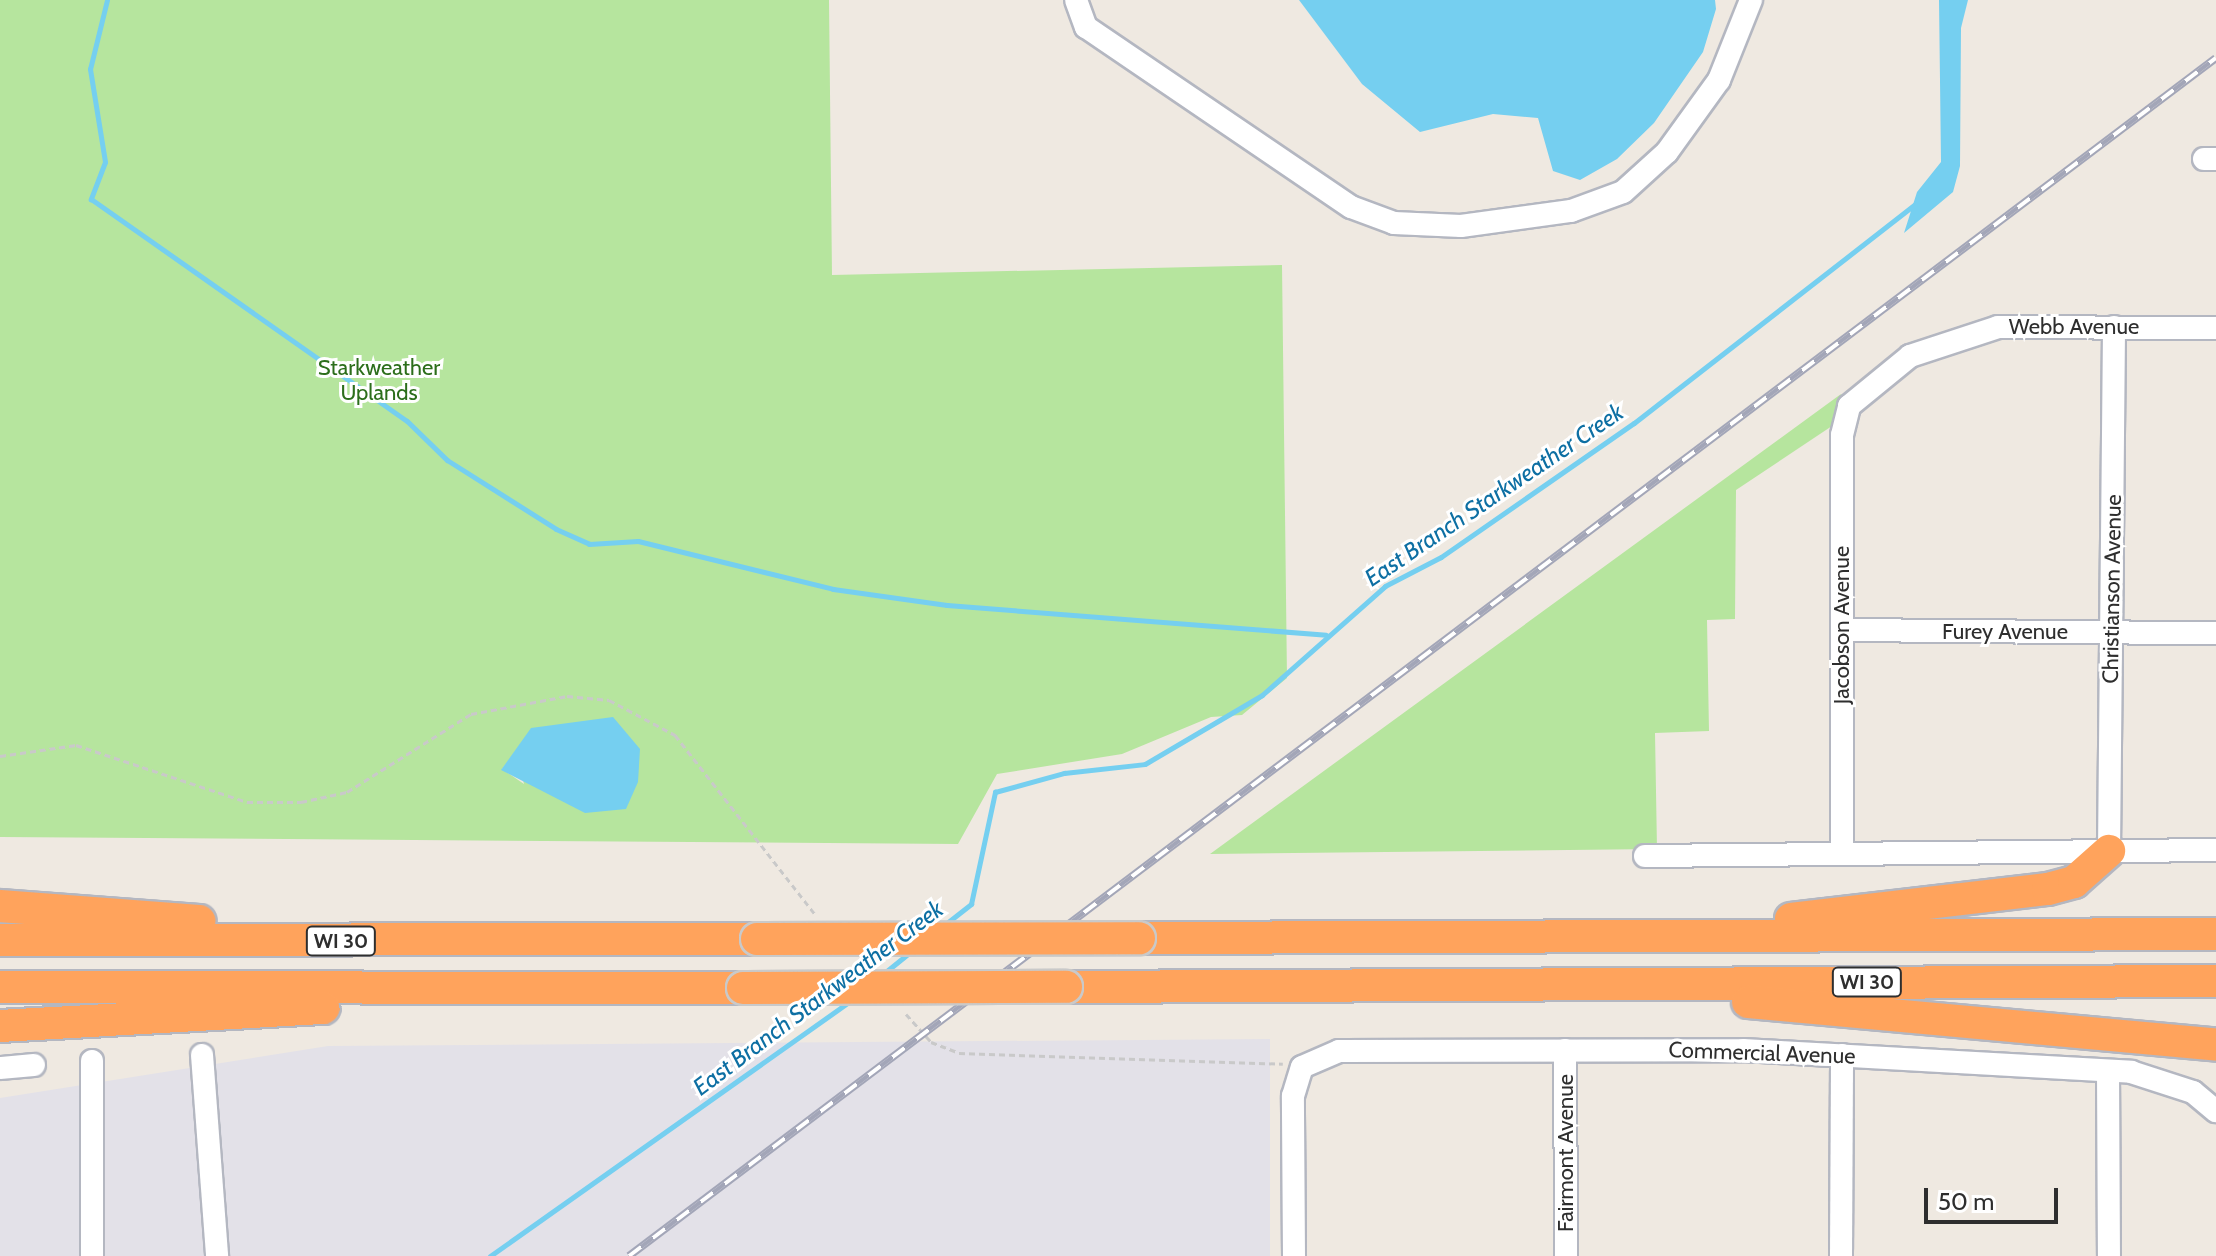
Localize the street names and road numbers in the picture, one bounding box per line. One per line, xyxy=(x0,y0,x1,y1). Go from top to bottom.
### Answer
street label: Webb Avenue xyxy=(2009,314,2139,340)
street label: Christianson Avenue xyxy=(2097,494,2127,684)
street label: Jacobson Avenue xyxy=(1829,546,1855,704)
street label: Furey Avenue xyxy=(1942,619,2068,645)
road number: WI 30 xyxy=(305,925,377,957)
road number: WI 30 xyxy=(1831,966,1903,998)
street label: Commercial Avenue xyxy=(1668,1037,1856,1069)
street label: Fairmont Avenue xyxy=(1553,1074,1579,1232)

